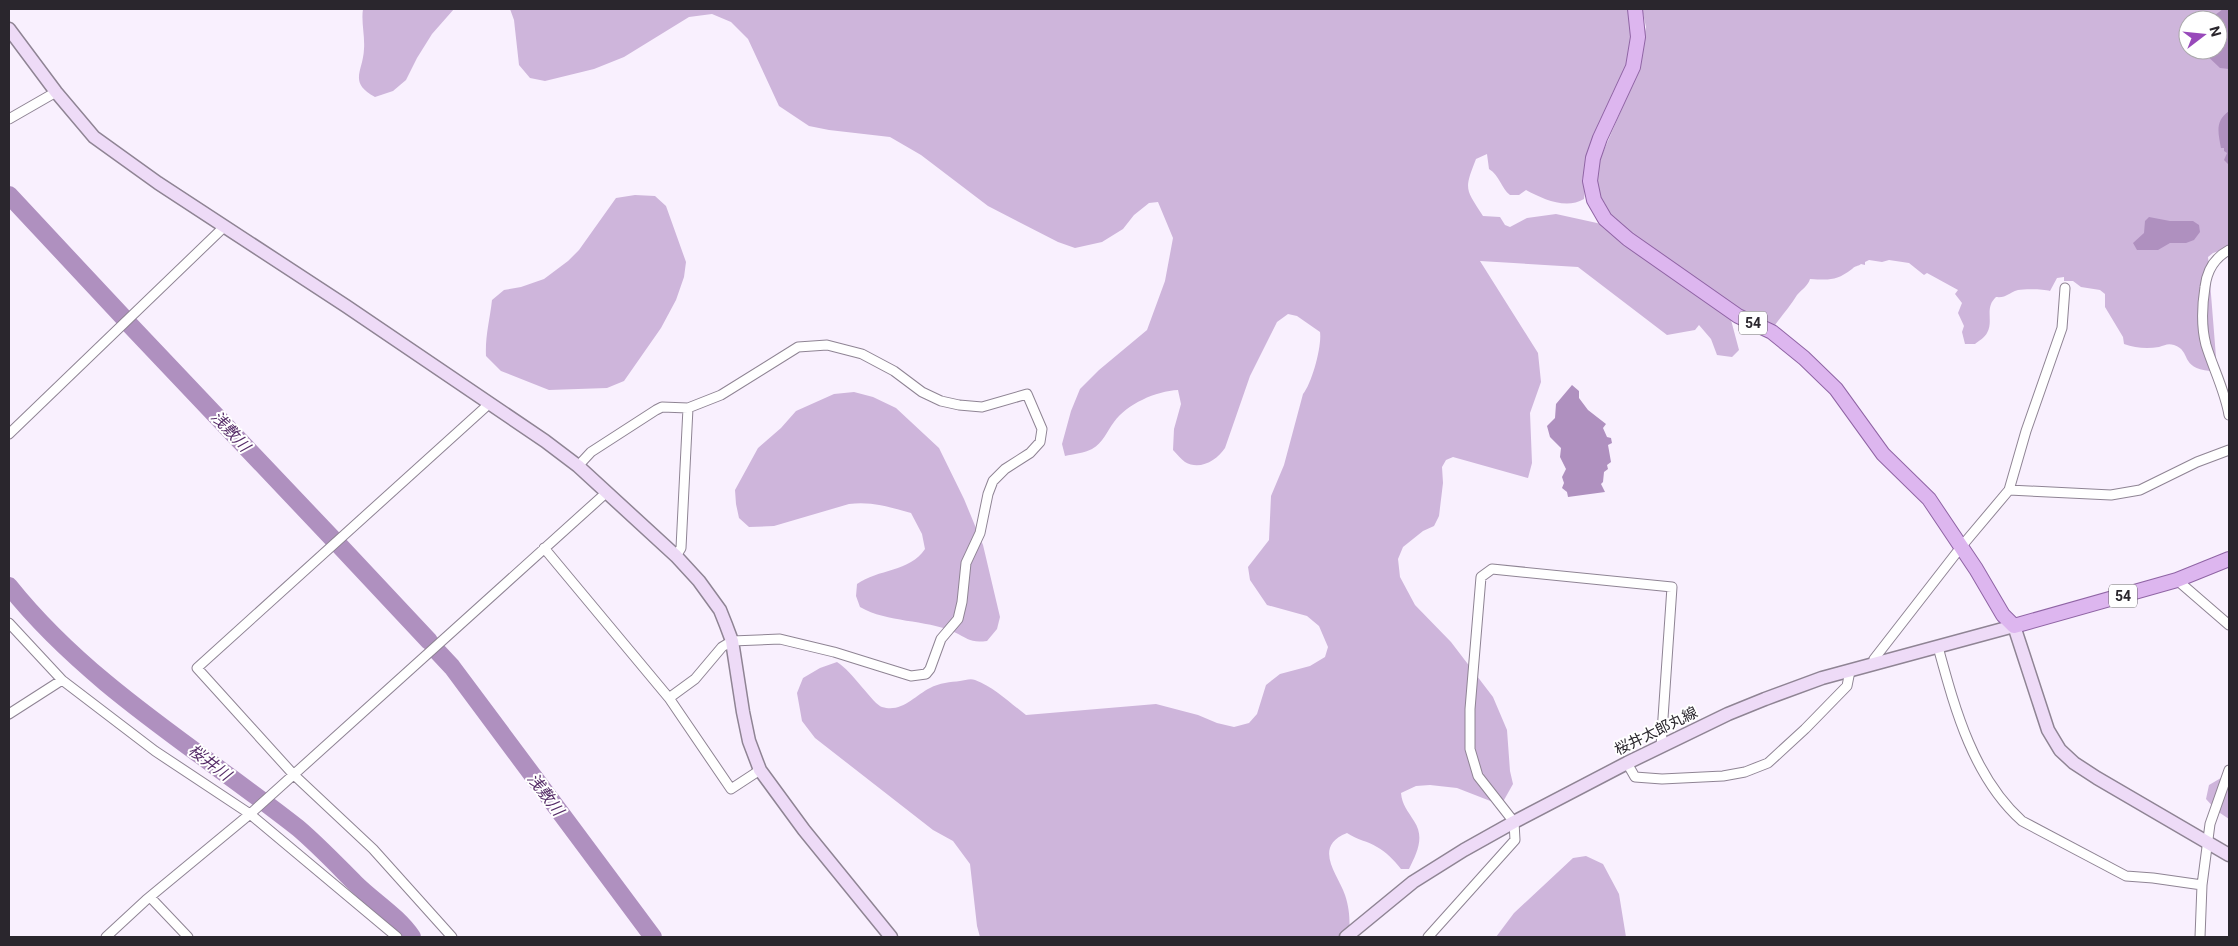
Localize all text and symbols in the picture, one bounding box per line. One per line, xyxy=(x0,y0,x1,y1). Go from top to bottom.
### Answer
north arrow xyxy=(2178,10,2228,60)
text: N xyxy=(2206,24,2225,38)
road number: 54 xyxy=(1739,312,1767,334)
water label: 浅敷川 xyxy=(207,407,255,457)
road number: 54 xyxy=(2109,584,2137,608)
street label: 桜井太郎丸線 xyxy=(1612,703,1700,759)
water label: 桜井川 xyxy=(185,740,236,786)
water label: 浅敷川 xyxy=(524,769,569,821)

